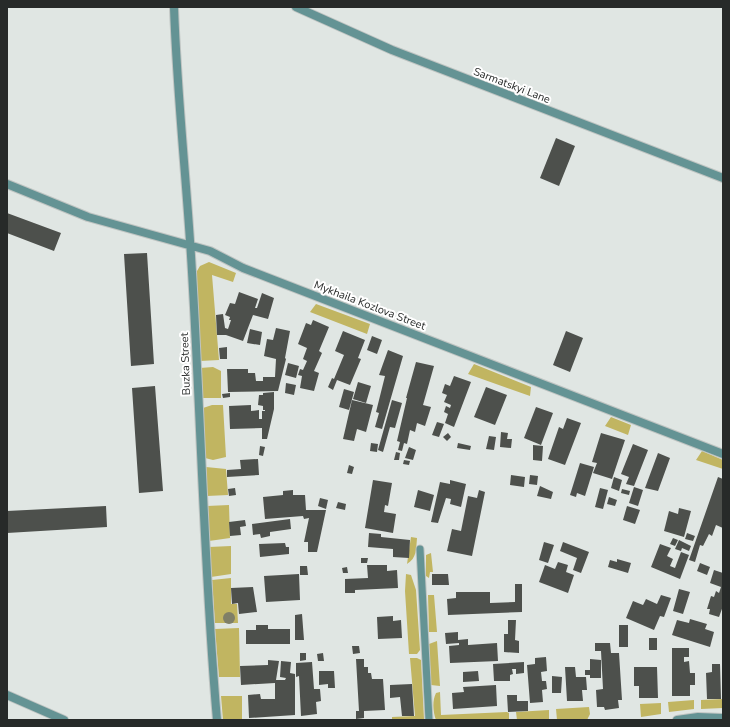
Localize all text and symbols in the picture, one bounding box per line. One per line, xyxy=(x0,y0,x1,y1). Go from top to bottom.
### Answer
street label: Sarmatskyi Lane xyxy=(471,64,553,107)
street label: Mykhaila Kozlova Street xyxy=(312,277,428,334)
street label: Buzka Street xyxy=(177,332,194,396)

